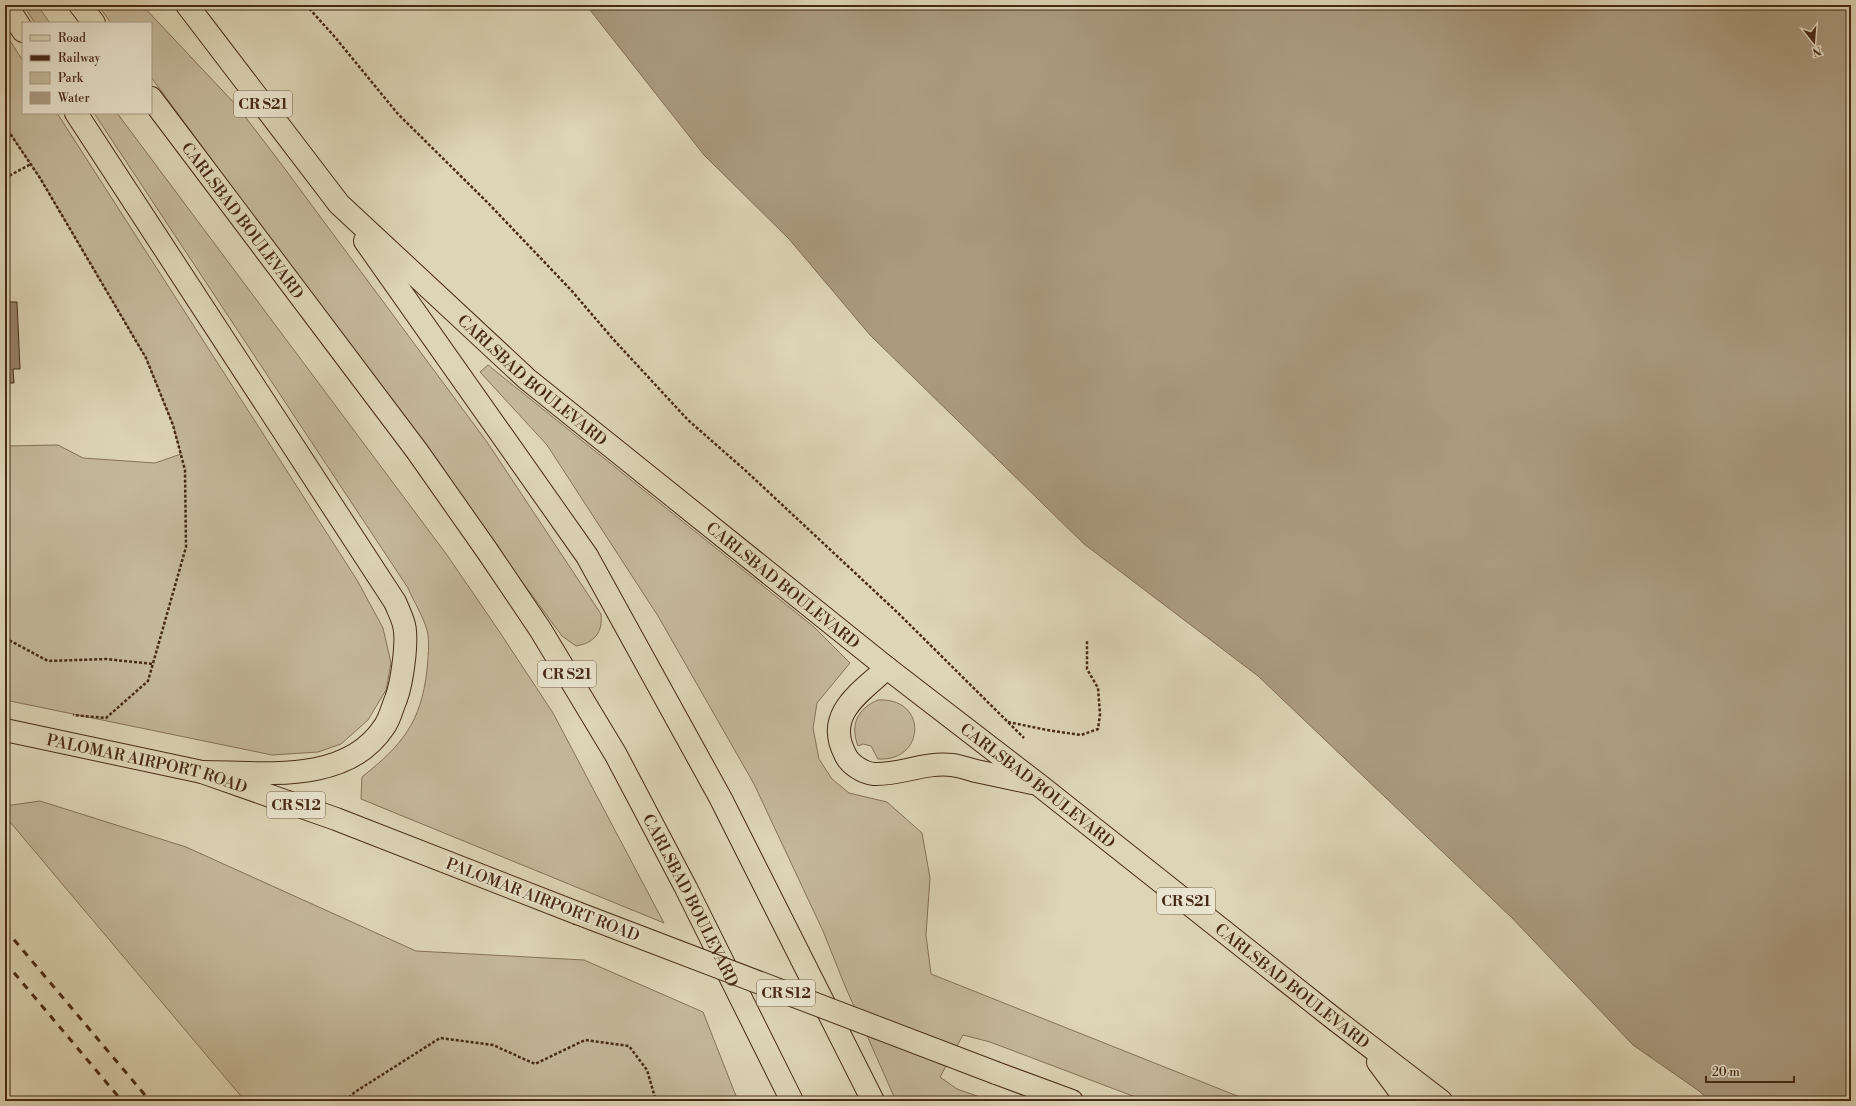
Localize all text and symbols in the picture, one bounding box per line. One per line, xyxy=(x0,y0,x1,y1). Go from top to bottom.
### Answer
legend xyxy=(22,22,152,114)
north arrow xyxy=(1794,22,1834,62)
text: Road xyxy=(58,31,86,46)
text: N xyxy=(1810,43,1823,59)
text: Railway xyxy=(58,51,100,66)
text: Park xyxy=(58,71,84,86)
text: Water xyxy=(57,91,90,106)
road number: CR S21 xyxy=(234,91,292,117)
street label: CARLSBAD BOULEVARD xyxy=(177,138,308,303)
street label: CARLSBAD BOULEVARD xyxy=(453,311,611,450)
street label: CARLSBAD BOULEVARD xyxy=(702,518,864,653)
road number: CR S21 xyxy=(538,661,596,687)
street label: CARLSBAD BOULEVARD xyxy=(956,719,1119,853)
street label: PALOMAR AIRPORT ROAD xyxy=(45,730,250,798)
road number: CR S12 xyxy=(267,792,325,818)
street label: CARLSBAD BOULEVARD xyxy=(638,811,743,990)
street label: PALOMAR AIRPORT ROAD xyxy=(443,854,642,946)
road number: CR S21 xyxy=(1157,888,1215,914)
street label: CARLSBAD BOULEVARD xyxy=(1211,919,1373,1053)
road number: CR S12 xyxy=(757,980,815,1006)
scale bar xyxy=(1706,1058,1794,1084)
text: 20 m xyxy=(1712,1065,1740,1080)

